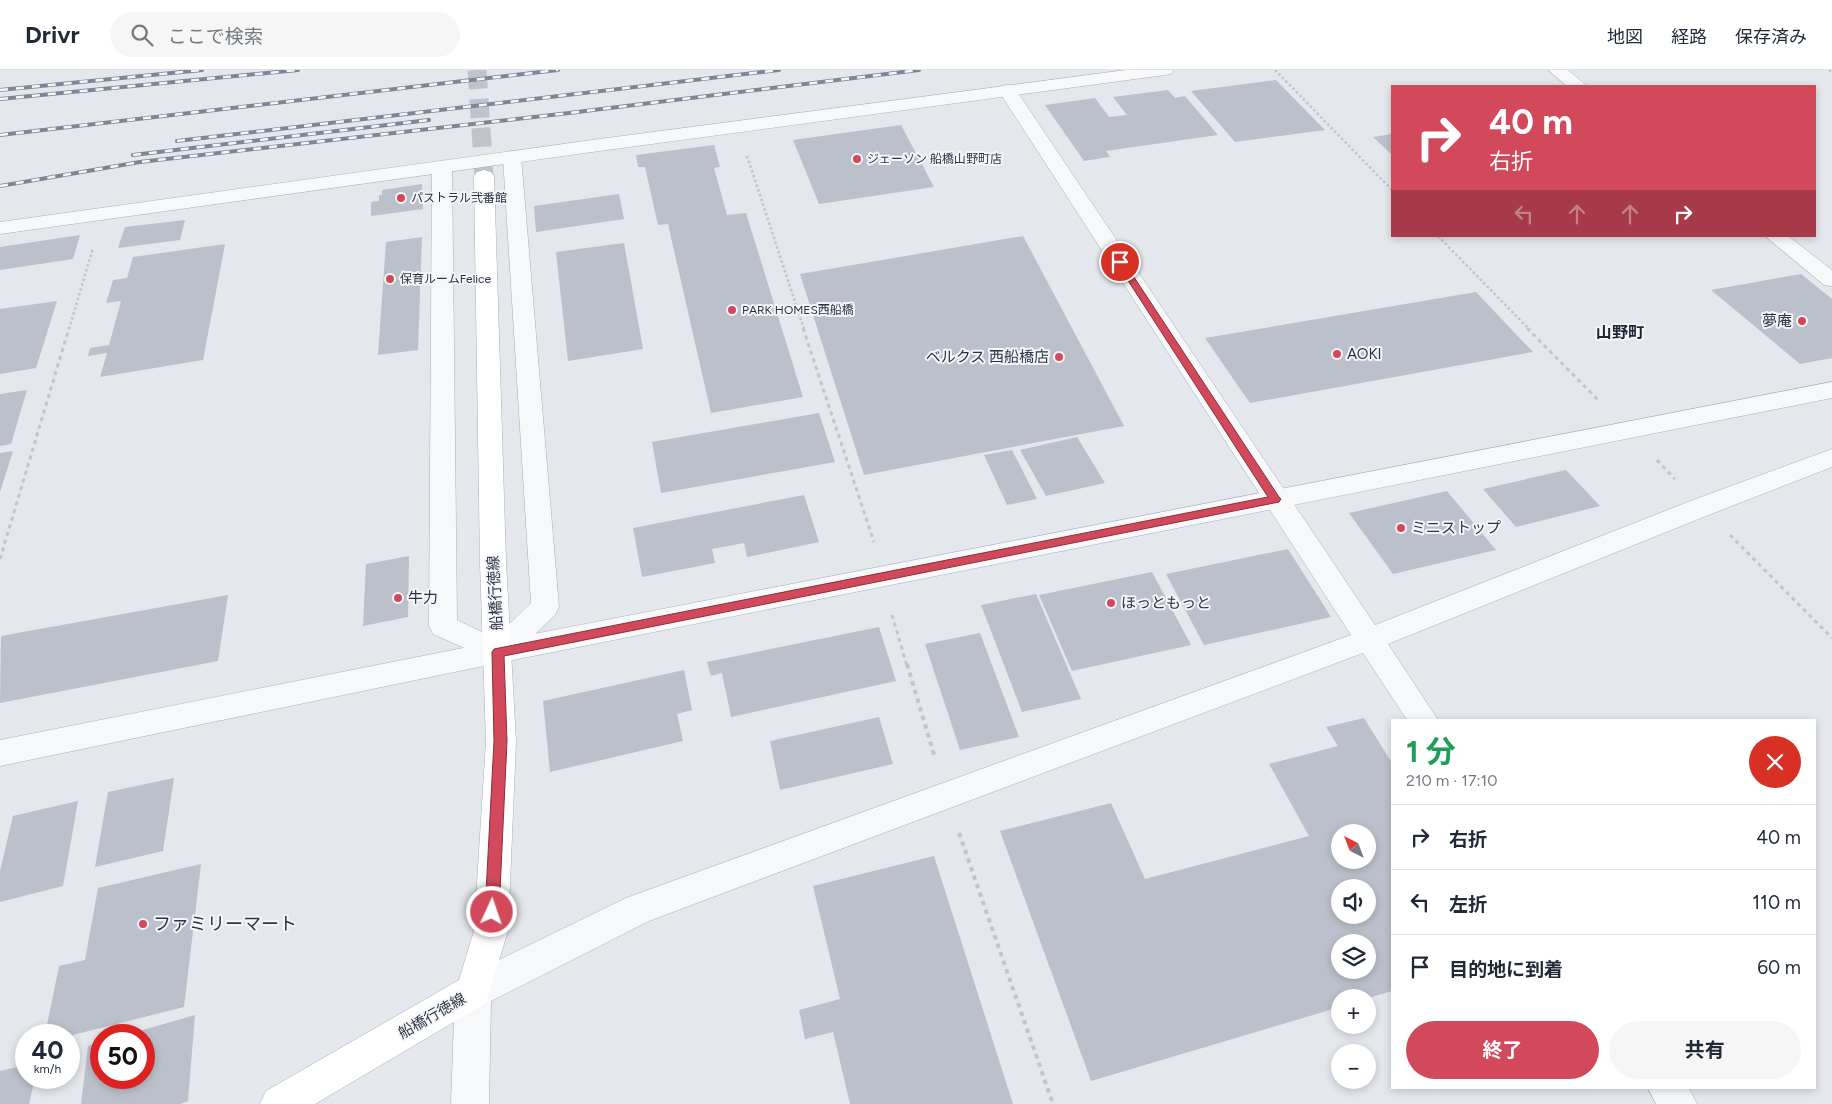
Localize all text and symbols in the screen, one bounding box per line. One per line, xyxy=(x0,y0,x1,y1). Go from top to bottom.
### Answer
search box xyxy=(110,12,460,57)
text: Drivr xyxy=(25,20,80,49)
icon: search xyxy=(128,21,156,49)
text: ここで検索 xyxy=(168,25,263,48)
text: 地図 xyxy=(1607,26,1643,48)
text: 経路 xyxy=(1671,26,1707,48)
text: 保存済み xyxy=(1735,26,1807,48)
text: 40 m xyxy=(1489,101,1573,143)
icon: right xyxy=(1406,105,1471,170)
text: 右折 xyxy=(1489,148,1533,175)
place label: ジェーソン 船橋山野町店 xyxy=(867,152,1002,166)
marker: ジェーソン 船橋山野町店 xyxy=(851,153,863,165)
place label: パストラル弐番館 xyxy=(411,191,507,205)
marker: パストラル弐番館 xyxy=(395,192,407,204)
icon: left xyxy=(1510,200,1538,228)
icon: ahead xyxy=(1563,200,1591,228)
icon: ahead xyxy=(1616,200,1644,228)
icon: right xyxy=(1669,200,1697,228)
pin xyxy=(1099,241,1141,283)
icon: arrive xyxy=(1106,248,1134,276)
place label: 保育ルームFelice xyxy=(400,272,492,286)
marker: 保育ルームFelice xyxy=(384,273,396,285)
place label: PARK HOMES西船橋 xyxy=(742,303,854,317)
marker: PARK HOMES西船橋 xyxy=(726,304,738,316)
place label: 夢庵 xyxy=(1762,312,1792,330)
marker: 夢庵 xyxy=(1796,315,1808,327)
district label: 山野町 xyxy=(1596,323,1644,342)
place label: AOKI xyxy=(1347,345,1382,363)
place label: ベルクス 西船橋店 xyxy=(926,348,1049,366)
marker: AOKI xyxy=(1331,348,1343,360)
marker: ベルクス 西船橋店 xyxy=(1053,351,1065,363)
place label: ミニストップ xyxy=(1411,519,1501,537)
marker: ミニストップ xyxy=(1395,522,1407,534)
street label: 船橋行徳線 xyxy=(484,555,506,631)
place label: 牛力 xyxy=(408,589,438,607)
marker: 牛力 xyxy=(392,592,404,604)
place label: ほっともっと xyxy=(1121,594,1211,612)
marker: ほっともっと xyxy=(1105,597,1117,609)
text: 1 分 xyxy=(1406,733,1456,770)
button: close xyxy=(1749,736,1801,788)
text: 210 m · 17:10 xyxy=(1406,771,1497,790)
icon: right xyxy=(1406,823,1434,851)
north arrow xyxy=(1331,824,1376,869)
map controls xyxy=(1331,824,1376,1089)
text: 40 m xyxy=(1756,826,1801,849)
text: 右折 xyxy=(1449,828,1487,851)
button: sound xyxy=(1331,879,1376,924)
position arrow xyxy=(465,885,517,937)
icon: left xyxy=(1406,888,1434,916)
text: 110 m xyxy=(1752,891,1801,914)
text: 左折 xyxy=(1449,893,1487,916)
place label: ファミリーマート xyxy=(153,913,297,935)
marker: ファミリーマート xyxy=(137,918,149,930)
button: layers xyxy=(1331,934,1376,979)
icon: arrive xyxy=(1406,953,1434,981)
text: 60 m xyxy=(1757,956,1801,979)
text: 目的地に到着 xyxy=(1449,958,1563,981)
street label: 船橋行徳線 xyxy=(395,989,469,1043)
button: + xyxy=(1331,989,1376,1034)
button: 終了 xyxy=(1406,1021,1599,1079)
button: 共有 xyxy=(1609,1021,1801,1079)
speed limit sign: 50 xyxy=(90,1024,155,1089)
text: 40 xyxy=(31,1035,64,1065)
button: − xyxy=(1331,1044,1376,1089)
text: km/h xyxy=(34,1062,61,1076)

